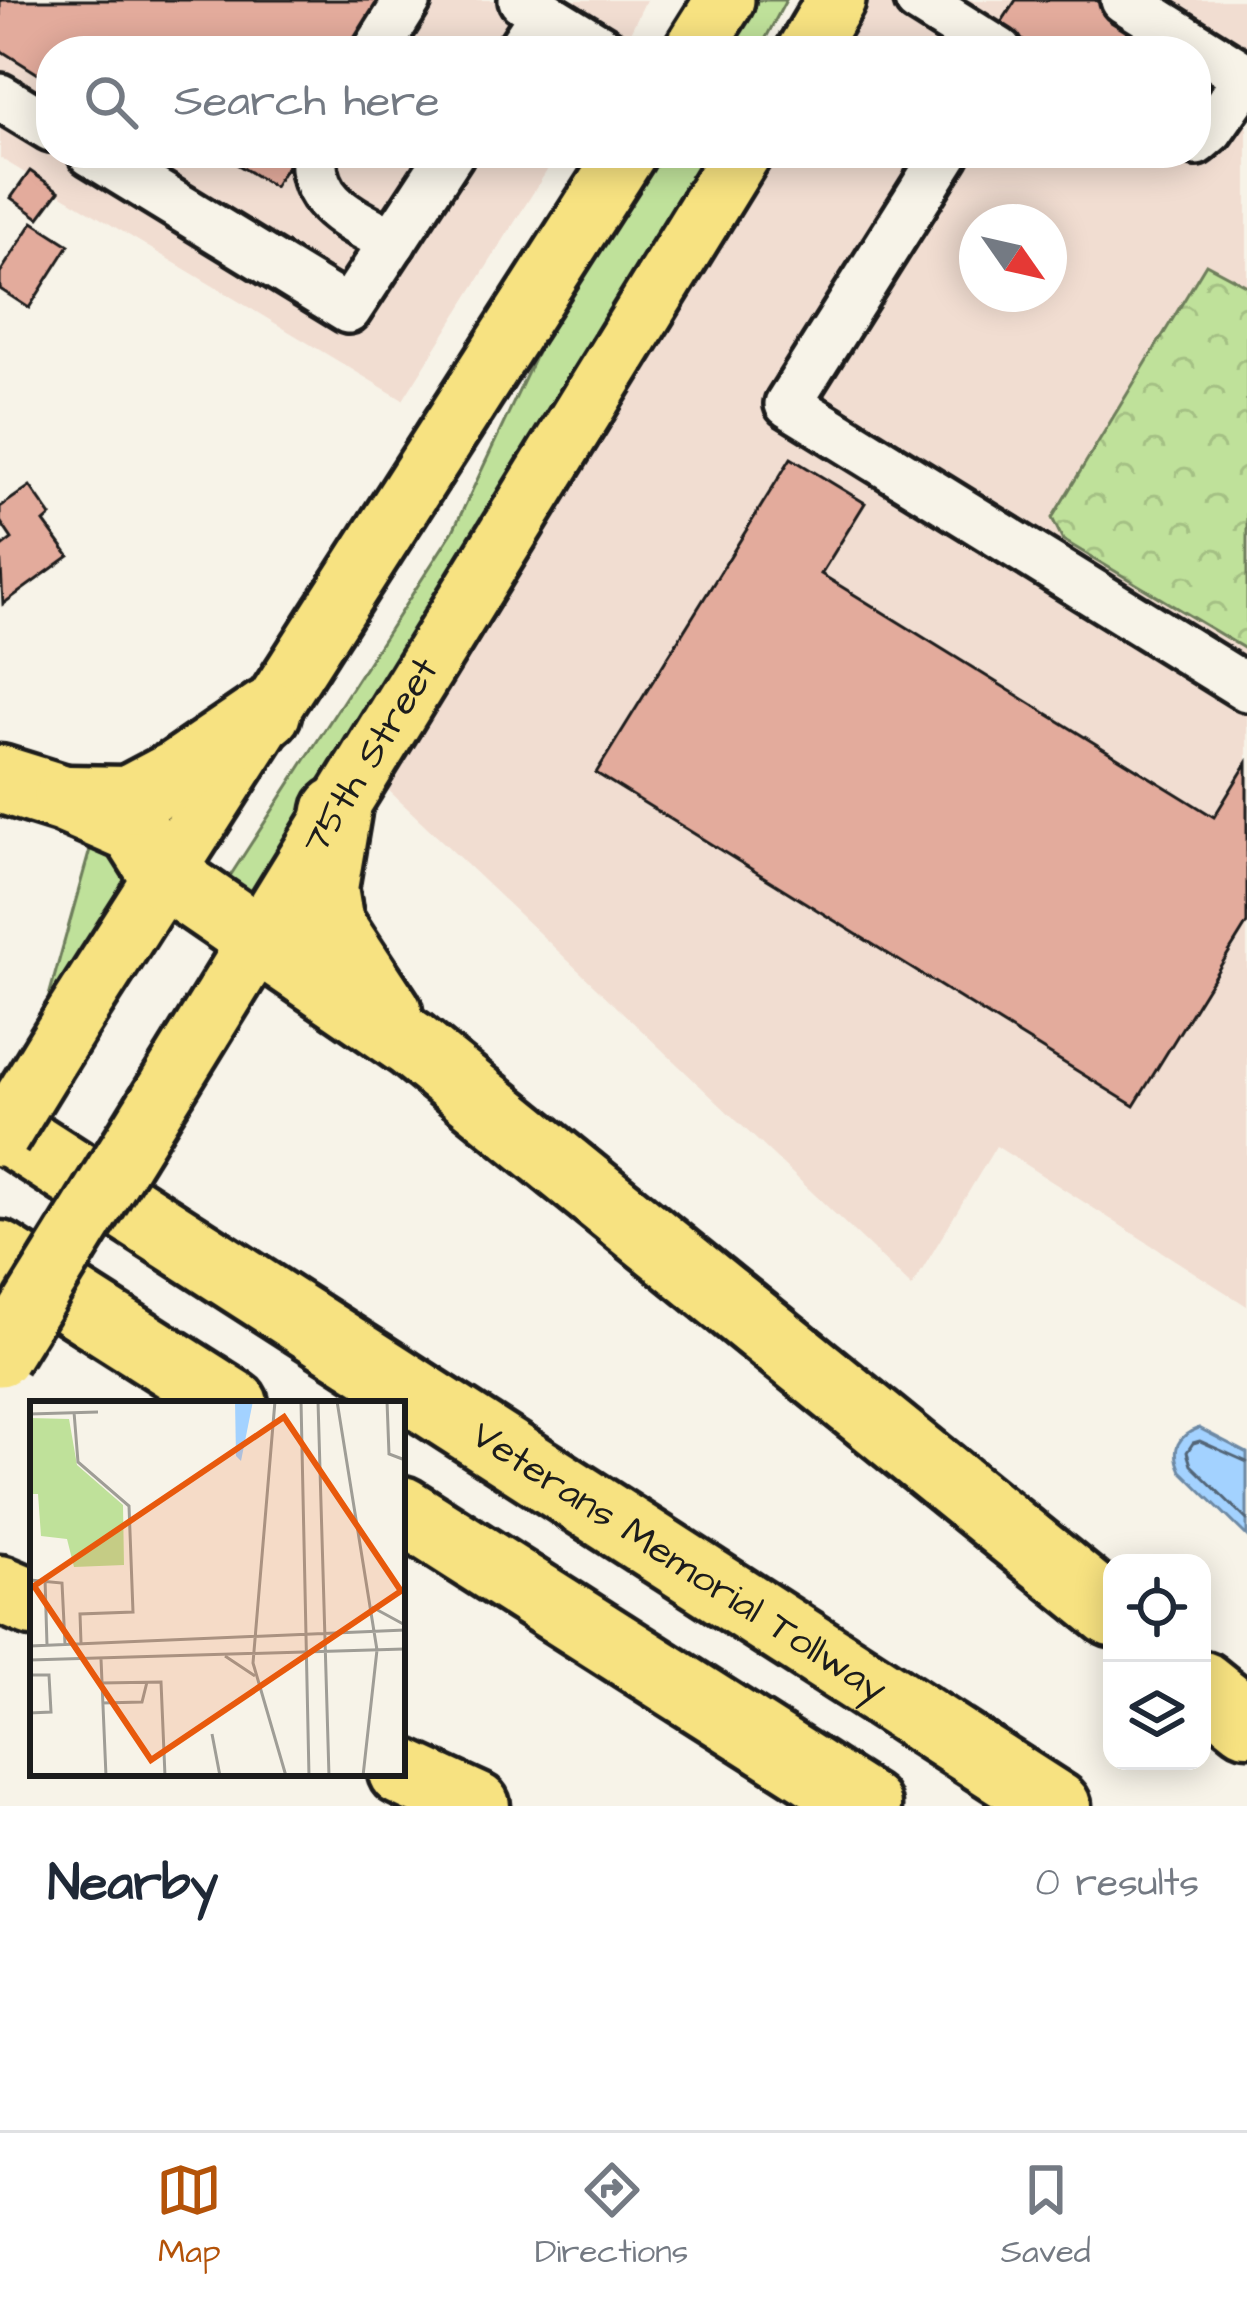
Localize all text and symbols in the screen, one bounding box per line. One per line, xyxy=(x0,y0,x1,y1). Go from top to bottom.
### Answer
search box xyxy=(36,36,1211,168)
icon: search xyxy=(78,69,144,135)
text: Search here xyxy=(174,71,440,133)
north arrow xyxy=(959,204,1067,312)
street label: 75th Street xyxy=(289,647,452,865)
inset map xyxy=(30,1401,405,1776)
street label: Veterans Memorial Tollway xyxy=(460,1409,897,1717)
map controls xyxy=(1103,1554,1211,1770)
button: locate xyxy=(1103,1554,1211,1662)
button: layers xyxy=(1103,1662,1211,1770)
text: Nearby xyxy=(48,1849,218,1920)
text: 0 results xyxy=(1035,1857,1199,1911)
tab: Map xyxy=(156,2157,222,2275)
tab: Directions xyxy=(535,2157,688,2275)
tab: Saved xyxy=(1001,2157,1091,2275)

